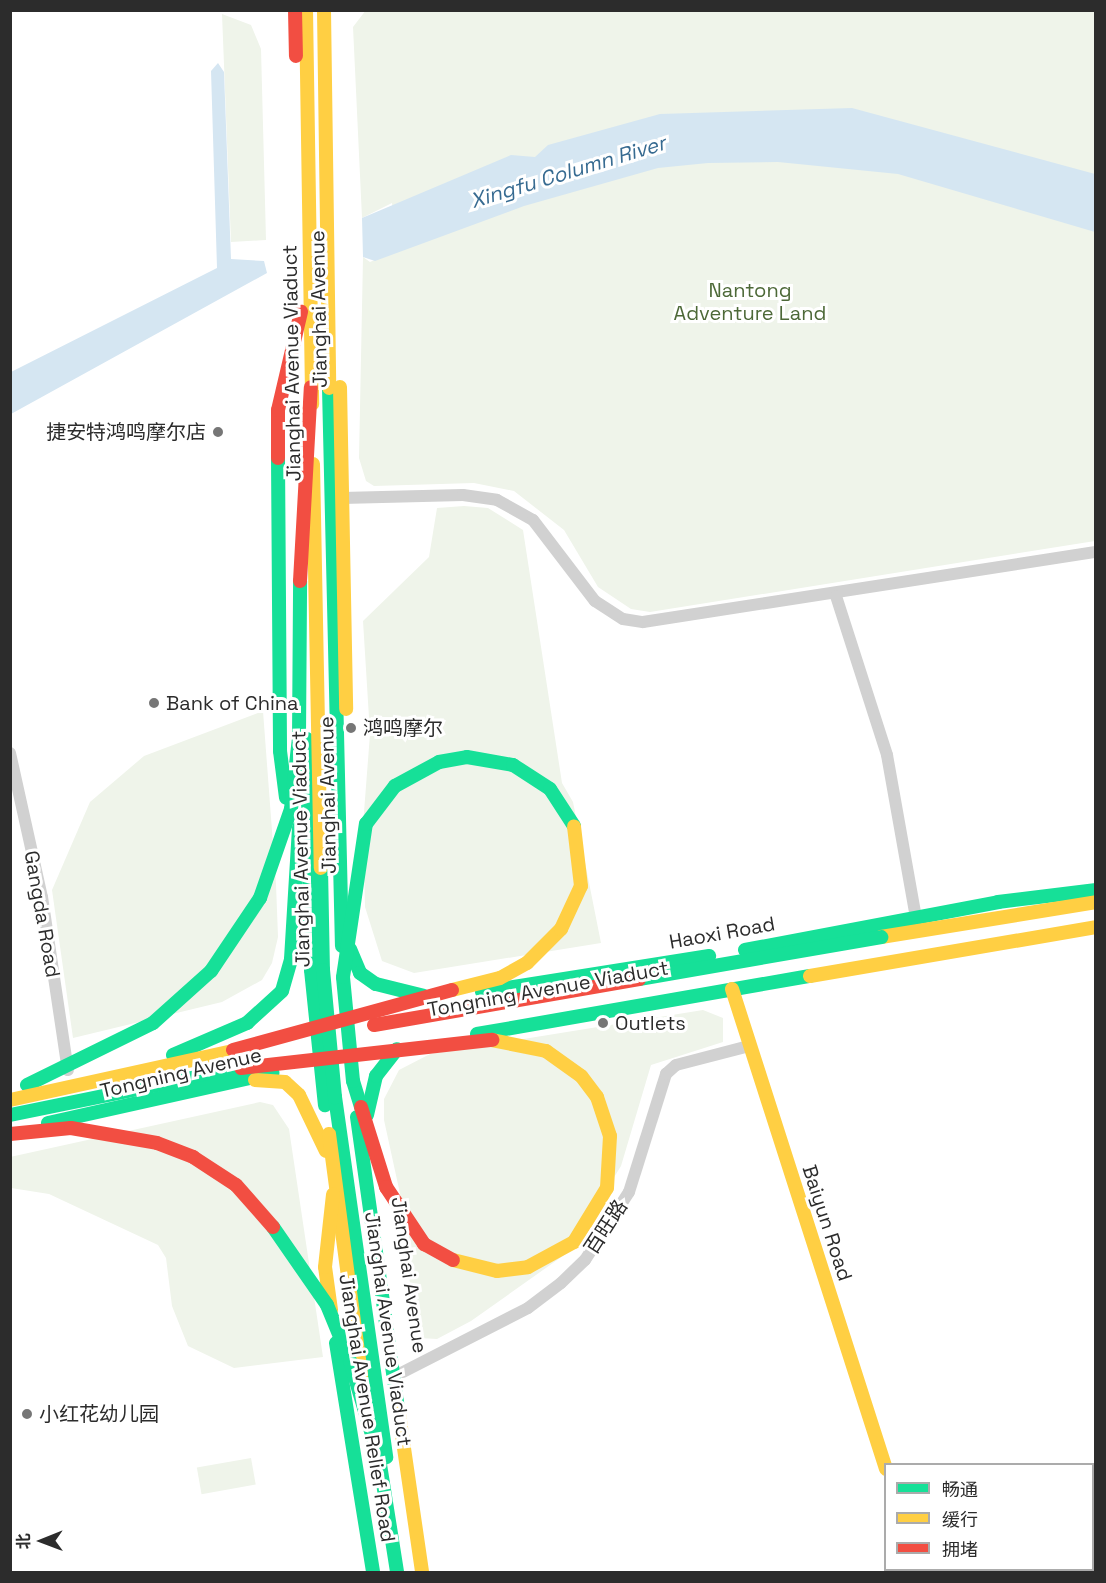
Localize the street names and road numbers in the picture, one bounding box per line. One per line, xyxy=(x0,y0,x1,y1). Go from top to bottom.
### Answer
street label: Jianghai Avenue xyxy=(306,230,332,388)
street label: Jianghai Avenue Viaduct xyxy=(278,244,306,482)
street label: Jianghai Avenue xyxy=(315,716,341,874)
street label: Jianghai Avenue Viaduct xyxy=(287,730,315,968)
street label: Gangda Road xyxy=(19,849,65,979)
street label: Haoxi Road xyxy=(667,912,777,954)
street label: Tongning Avenue Viaduct xyxy=(425,956,671,1022)
street label: Tongning Avenue xyxy=(98,1043,264,1103)
street label: Baiyun Road xyxy=(797,1162,857,1284)
street label: Jianghai Avenue xyxy=(386,1195,432,1355)
street label: 百旺路 xyxy=(580,1195,632,1259)
street label: Jianghai Avenue Viaduct xyxy=(360,1210,416,1448)
street label: Jianghai Avenue Relief Road xyxy=(334,1272,400,1544)

